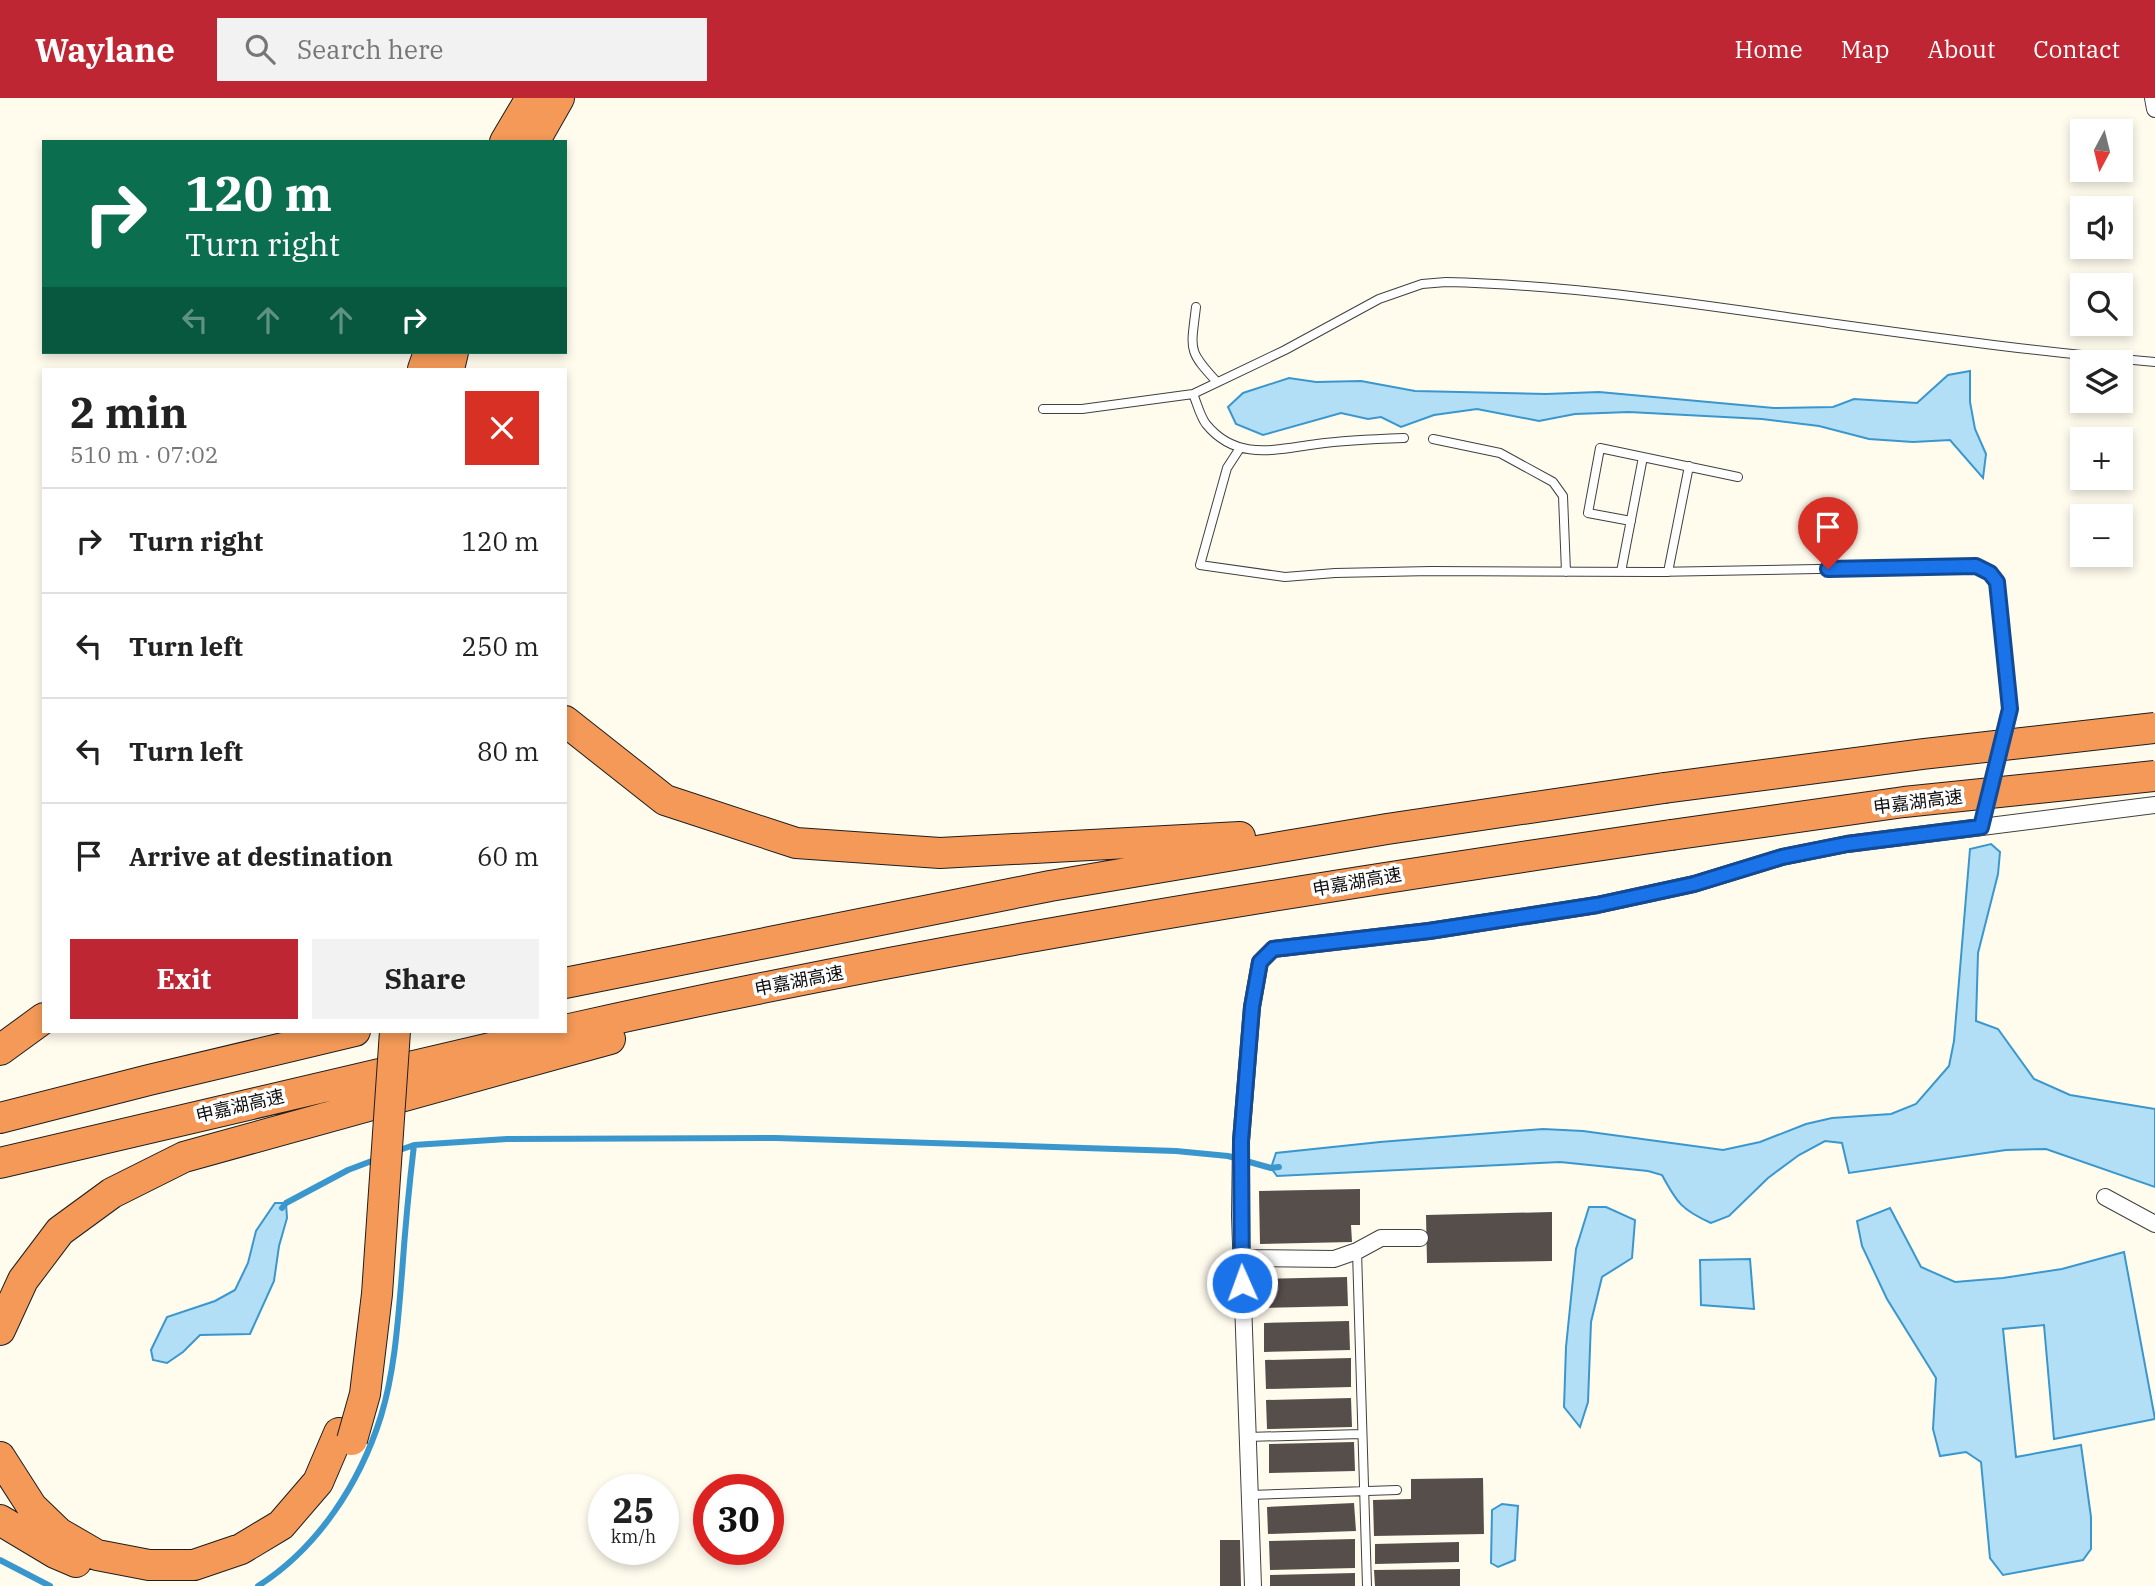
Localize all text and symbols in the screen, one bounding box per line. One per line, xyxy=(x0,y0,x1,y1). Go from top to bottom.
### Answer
search box xyxy=(217,18,707,81)
text: Waylane xyxy=(35,28,175,71)
icon: search xyxy=(241,30,279,68)
text: Search here xyxy=(297,32,443,66)
text: Home xyxy=(1735,33,1803,65)
text: Map xyxy=(1841,33,1889,65)
text: About xyxy=(1927,33,1995,65)
text: Contact xyxy=(2033,33,2120,65)
north arrow xyxy=(2070,119,2133,182)
map controls xyxy=(2070,119,2133,567)
text: 120 m xyxy=(185,161,332,224)
icon: right xyxy=(70,168,161,259)
button: sound xyxy=(2070,196,2133,259)
text: Turn right xyxy=(185,223,340,265)
button: search xyxy=(2070,273,2133,336)
icon: left xyxy=(176,301,214,339)
icon: ahead xyxy=(249,301,287,339)
icon: ahead xyxy=(322,301,360,339)
icon: right xyxy=(395,301,433,339)
button: layers xyxy=(2070,350,2133,413)
text: 2 min xyxy=(70,385,188,440)
button: close xyxy=(465,391,539,465)
button: + xyxy=(2070,427,2133,490)
text: 510 m · 07:02 xyxy=(70,439,219,469)
pin xyxy=(1798,497,1858,569)
button: − xyxy=(2070,504,2133,567)
icon: arrive xyxy=(1809,508,1847,546)
icon: right xyxy=(70,522,108,560)
text: Turn right xyxy=(129,524,263,558)
text: 120 m xyxy=(461,524,539,558)
icon: left xyxy=(70,627,108,665)
text: Turn left xyxy=(129,629,243,663)
text: 250 m xyxy=(461,629,539,663)
icon: left xyxy=(70,732,108,770)
text: Turn left xyxy=(129,734,243,768)
text: 80 m xyxy=(477,734,539,768)
street label: 申嘉湖高速 xyxy=(1872,785,1964,818)
icon: arrive xyxy=(70,837,108,875)
text: Arrive at destination xyxy=(129,839,393,873)
text: 60 m xyxy=(477,839,539,873)
street label: 申嘉湖高速 xyxy=(1311,862,1403,901)
button: Exit xyxy=(70,939,298,1019)
button: Share xyxy=(312,939,539,1019)
street label: 申嘉湖高速 xyxy=(753,961,845,1000)
street label: 申嘉湖高速 xyxy=(193,1084,286,1127)
position arrow xyxy=(1205,1246,1279,1320)
speed limit sign: 30 xyxy=(693,1474,784,1565)
text: 25 xyxy=(612,1487,655,1533)
text: km/h xyxy=(611,1525,656,1548)

